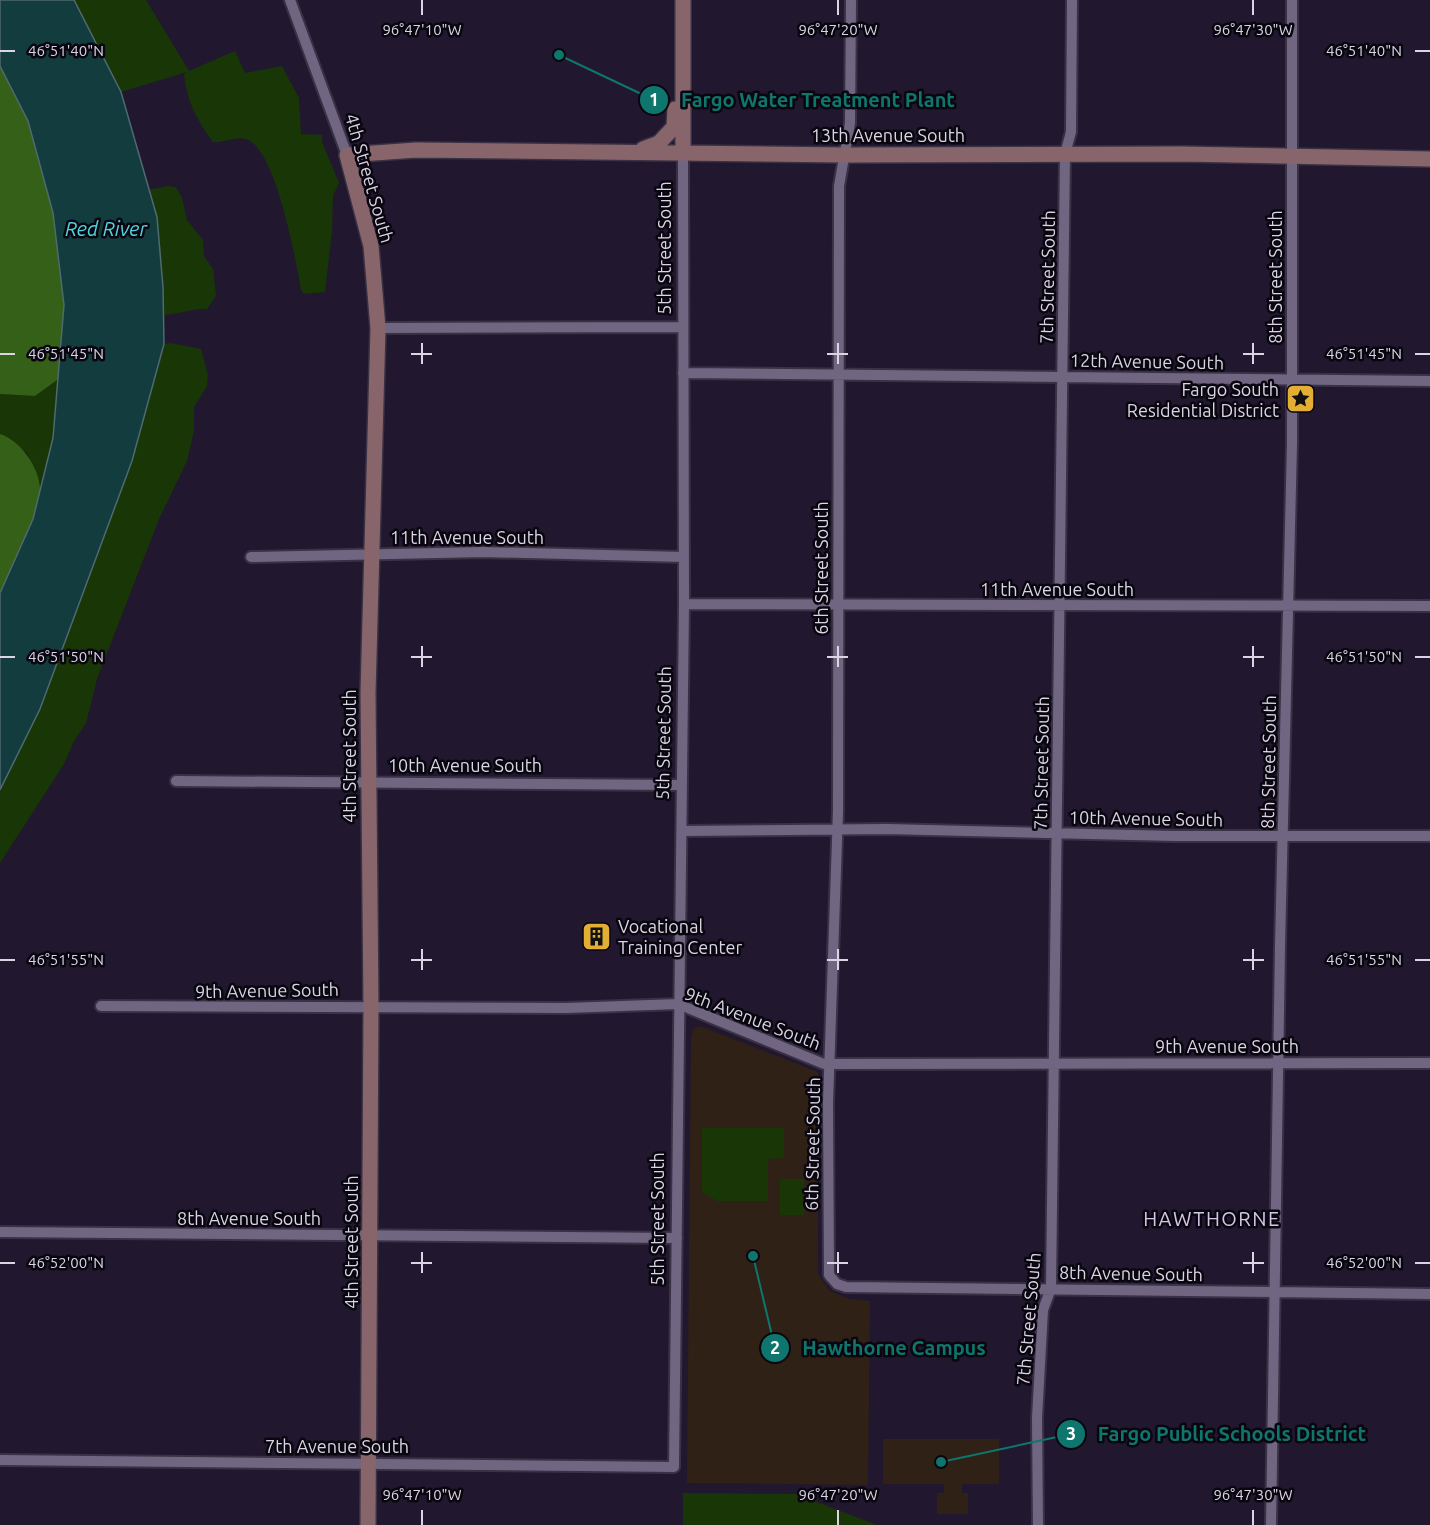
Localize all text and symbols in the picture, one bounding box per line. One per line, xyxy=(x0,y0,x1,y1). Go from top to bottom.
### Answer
text: 96°47'10"W xyxy=(382,21,462,38)
text: 96°47'20"W xyxy=(798,21,878,38)
text: 96°47'30"W xyxy=(1213,21,1293,38)
text: 46°51'40"N xyxy=(28,42,104,59)
text: 46°51'40"N xyxy=(1326,42,1402,59)
callout: Fargo Water Treatment Plant xyxy=(639,81,967,119)
text: Fargo Water Treatment Plant xyxy=(681,88,955,111)
text: 1 xyxy=(649,89,659,109)
street label: 4th Street South xyxy=(342,111,398,245)
street label: 13th Avenue South xyxy=(811,125,965,145)
street label: 5th Street South xyxy=(654,181,674,315)
street label: 7th Street South xyxy=(1036,210,1058,344)
street label: 8th Street South xyxy=(1265,210,1285,344)
water label: Red River xyxy=(65,217,148,240)
text: 46°51'45"N xyxy=(28,345,104,362)
text: 46°51'45"N xyxy=(1326,345,1402,362)
street label: 12th Avenue South xyxy=(1070,350,1224,372)
place label: Fargo South Residential District xyxy=(1127,379,1279,420)
place icon: Fargo South Residential District xyxy=(1284,383,1316,415)
street label: 6th Street South xyxy=(811,501,831,635)
street label: 11th Avenue South xyxy=(390,527,544,547)
street label: 11th Avenue South xyxy=(980,579,1134,599)
text: 46°51'50"N xyxy=(28,648,104,665)
text: 46°51'50"N xyxy=(1326,648,1402,665)
street label: 5th Street South xyxy=(652,666,674,800)
street label: 4th Street South xyxy=(339,689,359,823)
street label: 8th Street South xyxy=(1257,695,1279,829)
street label: 7th Street South xyxy=(1030,696,1052,830)
street label: 10th Avenue South xyxy=(388,755,542,775)
street label: 10th Avenue South xyxy=(1069,807,1223,829)
place label: Vocational Training Center xyxy=(618,916,742,957)
building icon: Vocational Training Center xyxy=(581,920,613,952)
text: 46°51'55"N xyxy=(28,951,104,968)
text: 46°51'55"N xyxy=(1326,951,1402,968)
street label: 9th Avenue South xyxy=(195,979,339,1001)
street label: 9th Avenue South xyxy=(682,983,824,1053)
street label: 9th Avenue South xyxy=(1155,1036,1299,1056)
street label: 6th Street South xyxy=(801,1077,823,1211)
street label: 5th Street South xyxy=(647,1152,667,1286)
street label: 4th Street South xyxy=(341,1175,361,1309)
district label: HAWTHORNE xyxy=(1143,1207,1281,1230)
street label: 8th Avenue South xyxy=(177,1208,321,1228)
street label: 7th Street South xyxy=(1012,1252,1044,1386)
text: 46°52'00"N xyxy=(28,1254,104,1271)
text: 46°52'00"N xyxy=(1326,1254,1402,1271)
street label: 8th Avenue South xyxy=(1059,1262,1203,1284)
callout: Hawthorne Campus xyxy=(760,1329,998,1367)
text: Hawthorne Campus xyxy=(802,1336,986,1359)
text: 2 xyxy=(770,1337,780,1357)
callout: Fargo Public Schools District xyxy=(1056,1415,1379,1453)
text: Fargo Public Schools District xyxy=(1098,1422,1367,1445)
text: 3 xyxy=(1066,1423,1076,1443)
street label: 7th Avenue South xyxy=(265,1436,409,1456)
text: 96°47'10"W xyxy=(382,1486,462,1503)
text: 96°47'20"W xyxy=(798,1486,878,1503)
text: 96°47'30"W xyxy=(1213,1486,1293,1503)

